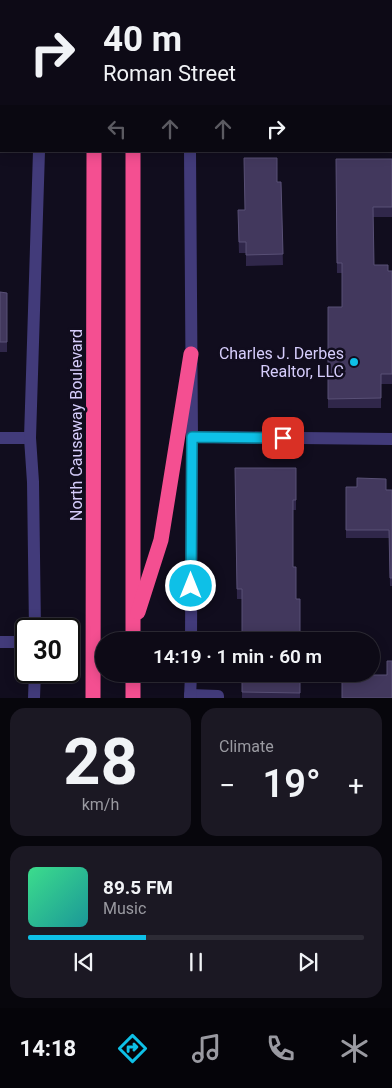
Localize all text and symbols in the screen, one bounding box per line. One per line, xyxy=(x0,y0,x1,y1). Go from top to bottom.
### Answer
text: 40 m xyxy=(103,19,182,60)
icon: right xyxy=(20,20,85,85)
text: Roman Street xyxy=(103,61,236,86)
icon: left xyxy=(103,115,131,143)
icon: ahead xyxy=(156,115,184,143)
icon: ahead xyxy=(209,115,237,143)
icon: right xyxy=(262,115,290,143)
street label: North Causeway Boulevard xyxy=(67,329,86,521)
place label: Charles J. Derbes Realtor, LLC xyxy=(219,344,344,381)
marker: Charles J. Derbes Realtor, LLC xyxy=(348,356,360,368)
pin xyxy=(262,417,304,459)
icon: arrive xyxy=(269,424,297,452)
position arrow xyxy=(164,559,216,611)
speed limit sign: 30 xyxy=(15,618,80,683)
text: 14:19 · 1 min · 60 m xyxy=(153,645,322,668)
text: 28 xyxy=(63,724,138,800)
text: Climate xyxy=(219,737,274,756)
text: 19° xyxy=(263,762,321,806)
text: − xyxy=(219,769,235,802)
text: + xyxy=(348,769,364,802)
text: km/h xyxy=(82,795,119,814)
text: 89.5 FM xyxy=(103,876,173,899)
text: Music xyxy=(103,899,146,918)
icon: previous xyxy=(70,948,98,976)
icon: pause xyxy=(182,948,210,976)
icon: next xyxy=(294,948,322,976)
icon: directions xyxy=(115,1031,150,1066)
icon: music xyxy=(189,1031,224,1066)
icon: phone xyxy=(263,1031,298,1066)
icon: climate xyxy=(337,1031,372,1066)
text: 14:18 xyxy=(20,1036,76,1061)

